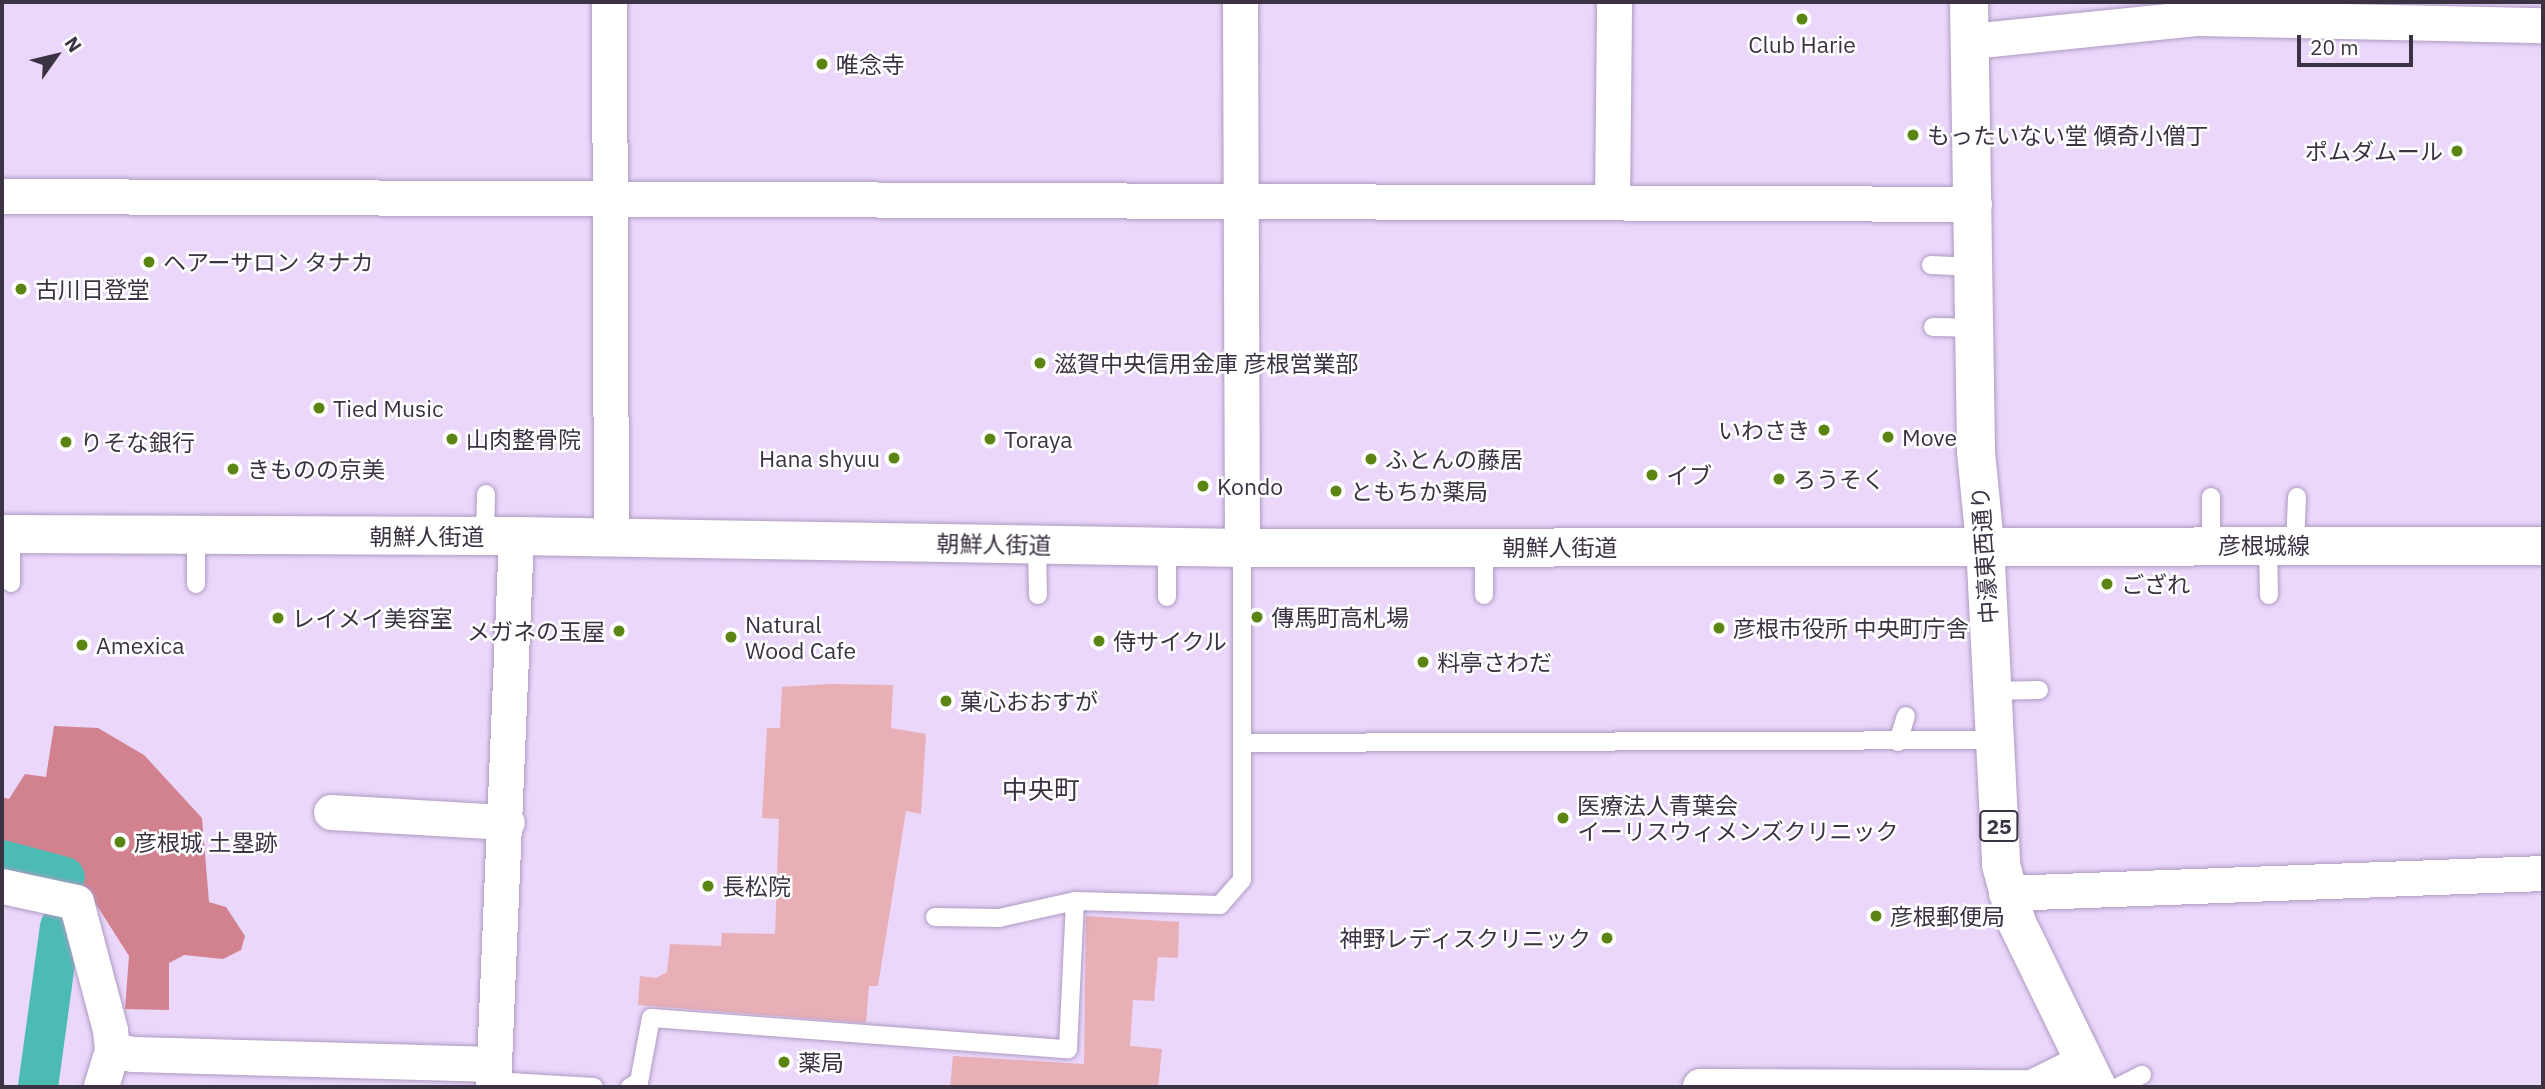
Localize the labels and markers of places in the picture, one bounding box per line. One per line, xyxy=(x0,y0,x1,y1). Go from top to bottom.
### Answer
marker: Club Harie xyxy=(1794,11,1810,27)
place label: Club Harie xyxy=(1748,30,1856,58)
place label: 唯念寺 xyxy=(836,50,905,78)
marker: 唯念寺 xyxy=(814,56,830,72)
place label: もったいない堂 傾奇小僧丁 xyxy=(1927,121,2208,149)
marker: もったいない堂 傾奇小僧丁 xyxy=(1905,127,1921,143)
place label: ポムダムール xyxy=(2305,137,2443,165)
marker: ポムダムール xyxy=(2449,143,2465,159)
place label: ヘアーサロン タナカ xyxy=(163,248,374,276)
marker: ヘアーサロン タナカ xyxy=(141,254,157,270)
place label: 古川日登堂 xyxy=(35,275,150,303)
marker: 古川日登堂 xyxy=(13,281,29,297)
place label: 滋賀中央信用金庫 彦根営業部 xyxy=(1054,349,1358,377)
marker: 滋賀中央信用金庫 彦根営業部 xyxy=(1032,355,1048,371)
place label: Tied Music xyxy=(333,394,444,422)
marker: Tied Music xyxy=(311,400,327,416)
place label: いわさき xyxy=(1718,416,1810,444)
marker: いわさき xyxy=(1816,422,1832,438)
place label: Move xyxy=(1902,423,1957,451)
place label: 山肉整骨院 xyxy=(466,425,581,453)
place label: Toraya xyxy=(1004,425,1072,453)
place label: りそな銀行 xyxy=(80,428,195,456)
marker: Move xyxy=(1880,429,1896,445)
marker: 山肉整骨院 xyxy=(444,431,460,447)
marker: Toraya xyxy=(982,431,998,447)
marker: りそな銀行 xyxy=(58,434,74,450)
place label: Hana shyuu xyxy=(759,444,880,472)
place label: ふとんの藤居 xyxy=(1385,445,1523,473)
marker: Hana shyuu xyxy=(886,450,902,466)
marker: ふとんの藤居 xyxy=(1363,451,1379,467)
place label: きものの京美 xyxy=(247,455,385,483)
marker: きものの京美 xyxy=(225,461,241,477)
place label: イブ xyxy=(1666,461,1712,489)
place label: ろうそく xyxy=(1793,465,1885,493)
marker: イブ xyxy=(1644,467,1660,483)
marker: ろうそく xyxy=(1771,471,1787,487)
place label: Kondo xyxy=(1217,472,1283,500)
place label: ともちか薬局 xyxy=(1350,477,1488,505)
marker: Kondo xyxy=(1195,478,1211,494)
marker: ともちか薬局 xyxy=(1328,483,1344,499)
place label: ござれ xyxy=(2121,570,2190,598)
marker: ござれ xyxy=(2099,576,2115,592)
place label: 傳馬町高札場 xyxy=(1271,603,1409,631)
place label: レイメイ美容室 xyxy=(292,604,453,632)
marker: 傳馬町高札場 xyxy=(1249,609,1265,625)
marker: レイメイ美容室 xyxy=(270,610,286,626)
place label: Natural Wood Cafe xyxy=(745,610,856,664)
place label: 彦根市役所 中央町庁舎 xyxy=(1733,614,1968,642)
place label: メガネの玉屋 xyxy=(467,617,605,645)
marker: 彦根市役所 中央町庁舎 xyxy=(1711,620,1727,636)
marker: メガネの玉屋 xyxy=(611,623,627,639)
place label: 侍サイクル xyxy=(1113,627,1228,655)
marker: Natural Wood Cafe xyxy=(723,629,739,645)
place label: Amexica xyxy=(96,631,184,659)
marker: 侍サイクル xyxy=(1091,633,1107,649)
marker: Amexica xyxy=(74,637,90,653)
place label: 料亭さわだ xyxy=(1437,648,1552,676)
marker: 料亭さわだ xyxy=(1415,654,1431,670)
place label: 菓心おおすが xyxy=(960,687,1098,715)
marker: 菓心おおすが xyxy=(938,693,954,709)
place label: 医療法人青葉会 イーリスウィメンズクリニック xyxy=(1577,791,1899,845)
marker: 医療法人青葉会 イーリスウィメンズクリニック xyxy=(1555,810,1571,826)
place label: 彦根城 土塁跡 xyxy=(134,828,277,856)
marker: 彦根城 土塁跡 xyxy=(112,834,128,850)
place label: 長松院 xyxy=(722,872,791,900)
marker: 長松院 xyxy=(700,878,716,894)
place label: 彦根郵便局 xyxy=(1890,902,2005,930)
marker: 彦根郵便局 xyxy=(1868,908,1884,924)
place label: 神野レディスクリニック xyxy=(1338,924,1591,952)
marker: 神野レディスクリニック xyxy=(1597,928,1617,948)
place label: 薬局 xyxy=(798,1048,844,1076)
marker: 薬局 xyxy=(776,1054,792,1070)

